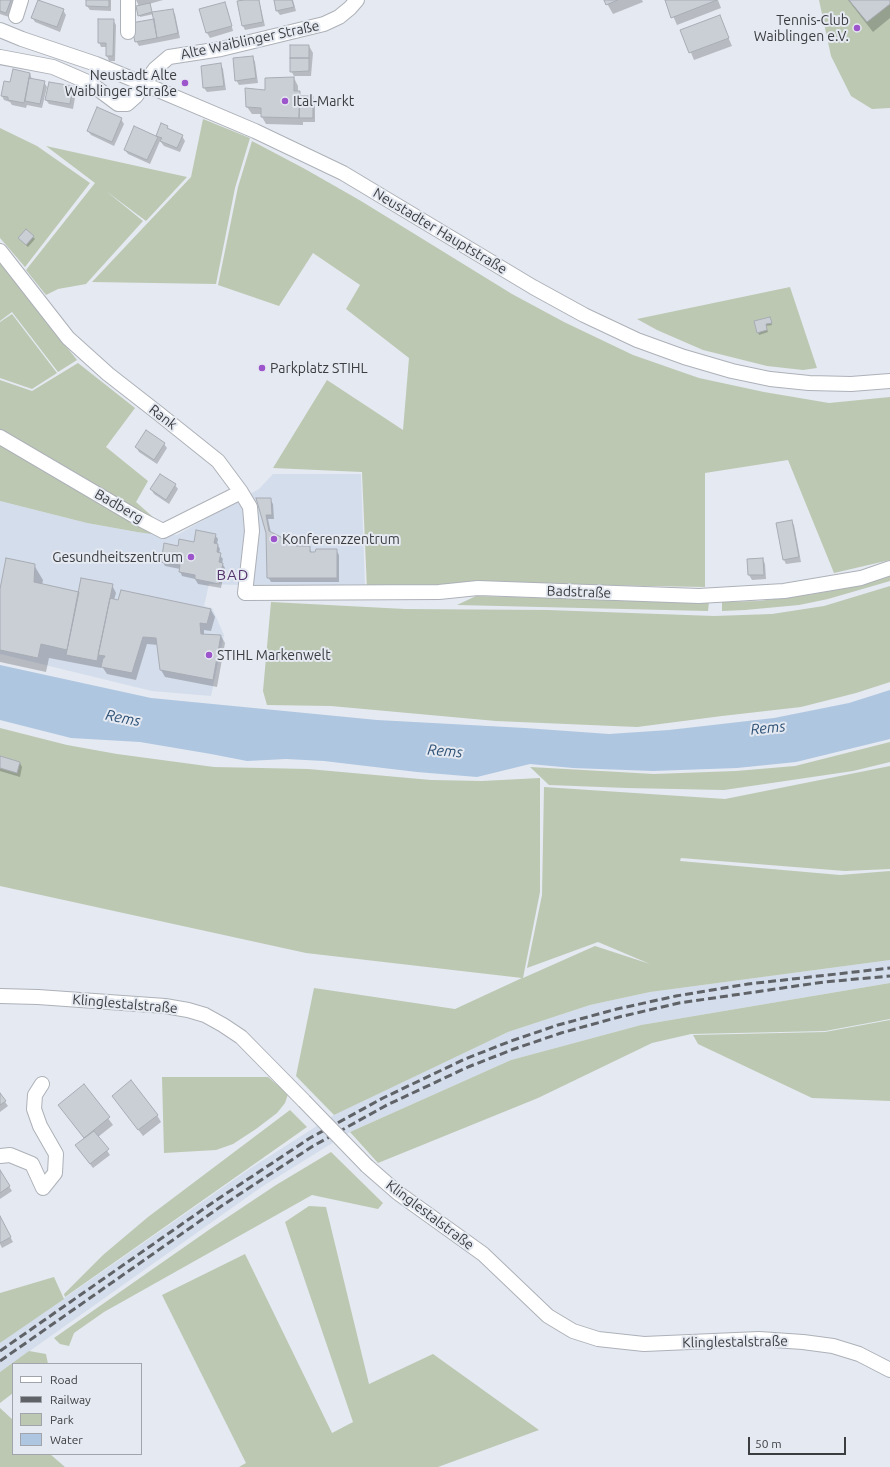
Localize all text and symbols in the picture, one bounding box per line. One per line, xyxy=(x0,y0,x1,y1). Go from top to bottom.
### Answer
place label: Tennis-Club Waiblingen e.V. xyxy=(754,12,849,44)
street label: Alte Waiblinger Straße xyxy=(179,17,321,63)
marker: Tennis-Club Waiblingen e.V. xyxy=(852,23,862,33)
place label: Neustadt Alte Waiblinger Straße xyxy=(65,67,177,100)
marker: Neustadt Alte Waiblinger Straße xyxy=(180,78,190,88)
place label: Ital-Markt xyxy=(293,93,354,109)
marker: Ital-Markt xyxy=(280,96,290,106)
street label: Neustadter Hauptstraße xyxy=(370,184,510,278)
place label: Parkplatz STIHL xyxy=(270,360,368,376)
marker: Parkplatz STIHL xyxy=(257,363,267,373)
street label: Rank xyxy=(146,401,180,433)
street label: Badberg xyxy=(92,485,146,527)
place label: Konferenzzentrum xyxy=(282,531,400,547)
marker: Konferenzzentrum xyxy=(269,534,279,544)
place label: Gesundheitszentrum xyxy=(52,549,183,565)
marker: Gesundheitszentrum xyxy=(186,552,196,562)
district label: BAD xyxy=(217,566,249,584)
street label: Badstraße xyxy=(546,582,612,602)
place label: STIHL Markenwelt xyxy=(217,647,331,663)
marker: STIHL Markenwelt xyxy=(204,650,214,660)
water label: Rems xyxy=(104,706,142,730)
water label: Rems xyxy=(750,717,786,739)
water label: Rems xyxy=(427,740,463,762)
street label: Klinglestalstraße xyxy=(72,991,178,1017)
street label: Klinglestalstraße xyxy=(383,1176,477,1254)
street label: Klinglestalstraße xyxy=(682,1333,788,1351)
legend xyxy=(12,1363,142,1455)
text: Road xyxy=(50,1373,78,1386)
text: Railway xyxy=(50,1393,91,1406)
text: Park xyxy=(50,1413,74,1426)
scale bar xyxy=(750,1429,848,1455)
text: Water xyxy=(50,1433,83,1446)
text: 50 m xyxy=(755,1437,782,1450)

